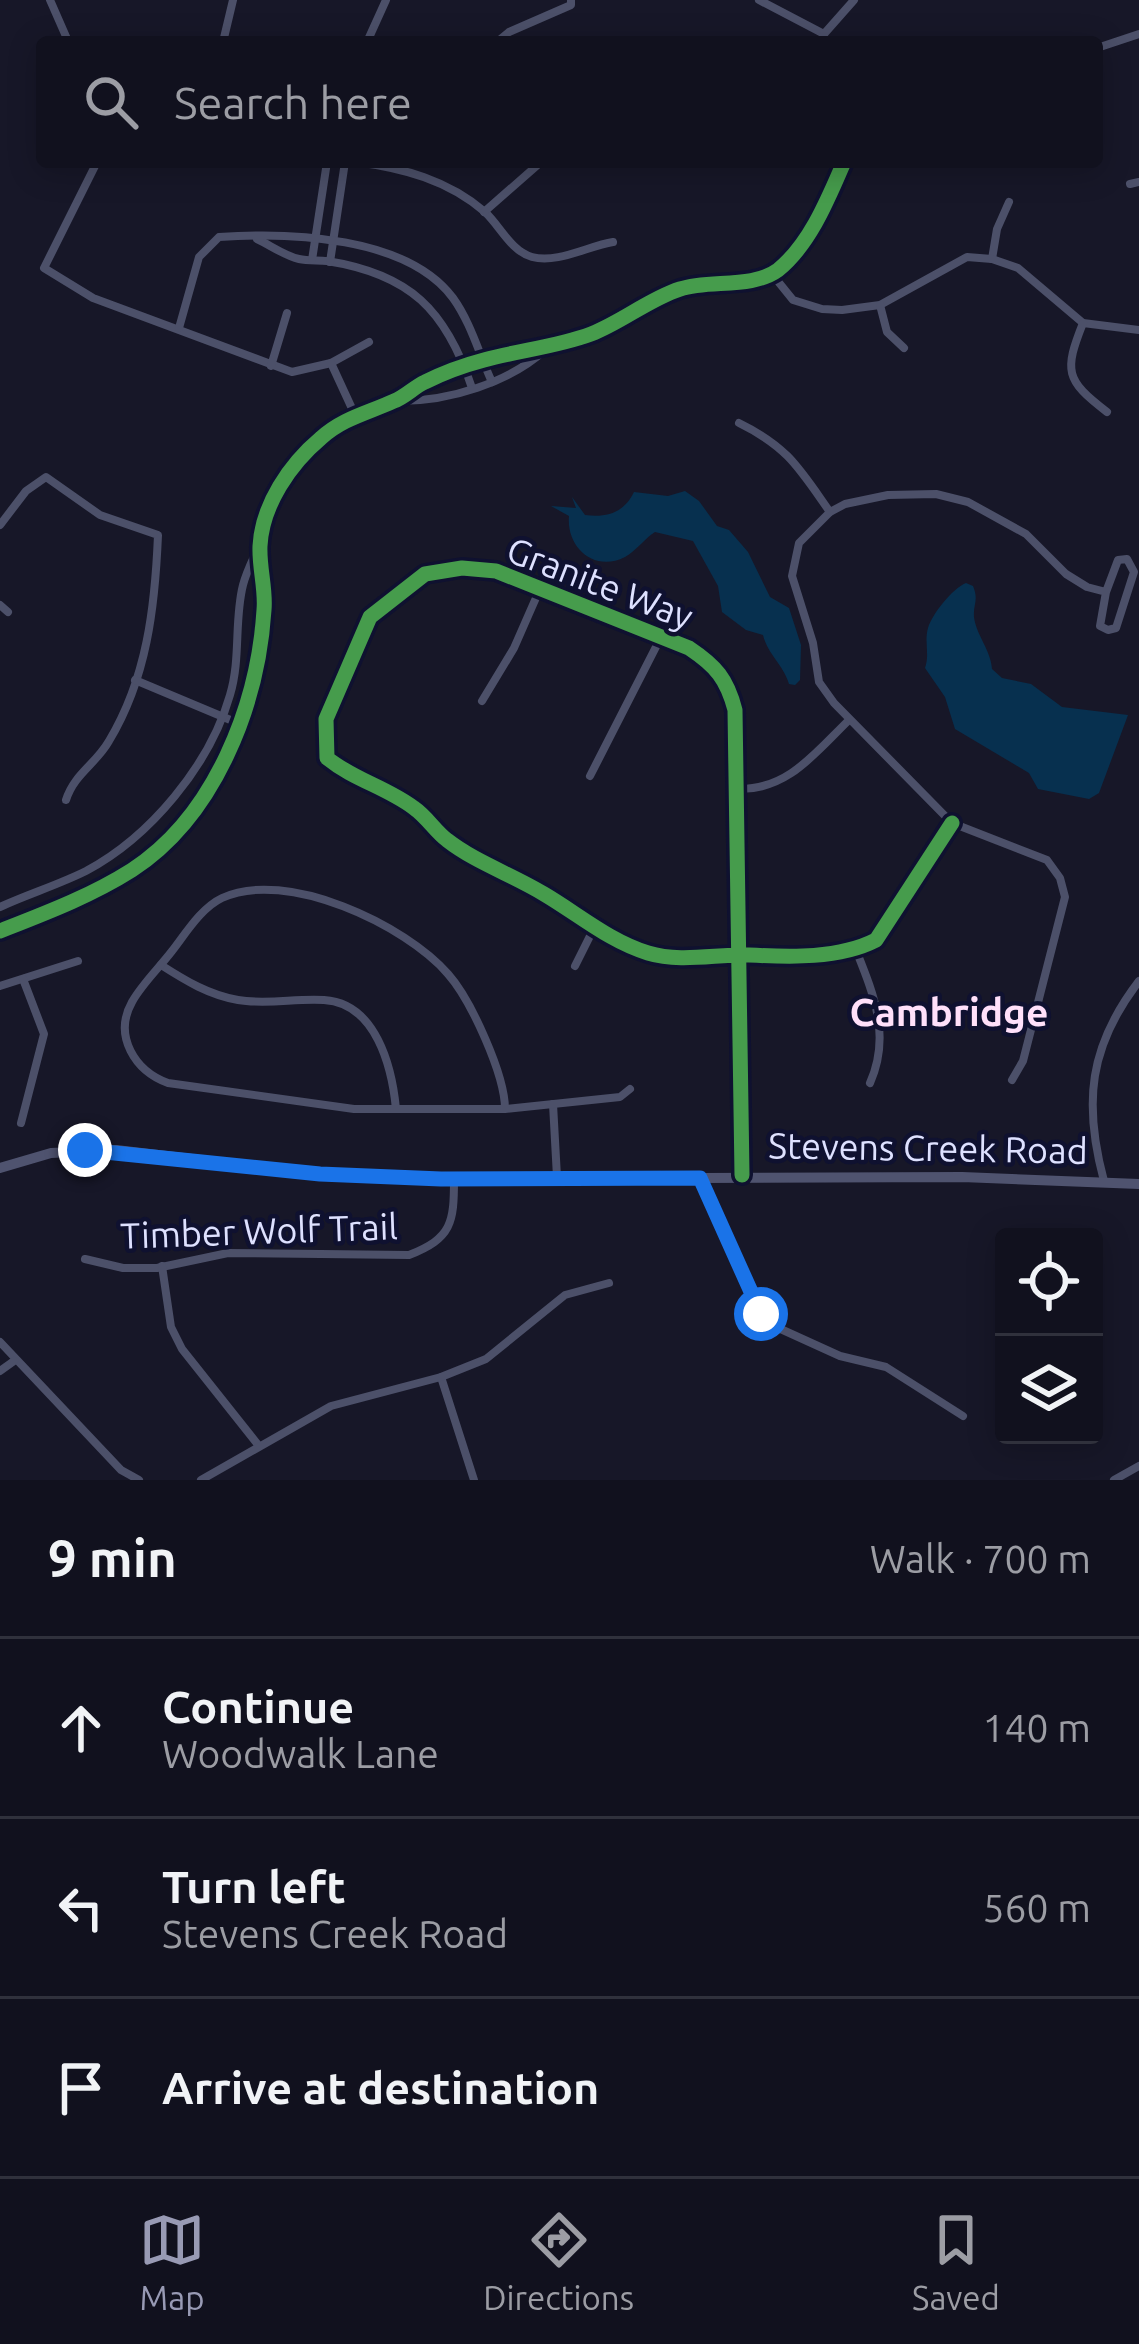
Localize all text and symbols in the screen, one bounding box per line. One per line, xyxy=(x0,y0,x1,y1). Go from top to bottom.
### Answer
search box xyxy=(36,36,1103,168)
icon: search xyxy=(78,69,144,135)
text: Search here xyxy=(174,77,412,128)
street label: Granite Way xyxy=(501,528,699,637)
district label: Cambridge xyxy=(849,990,1049,1033)
route end xyxy=(58,1123,112,1177)
street label: Stevens Creek Road xyxy=(768,1124,1088,1171)
street label: Timber Wolf Trail xyxy=(119,1205,398,1256)
map controls xyxy=(995,1228,1103,1444)
button: locate xyxy=(995,1228,1103,1336)
route start xyxy=(734,1287,788,1341)
button: layers xyxy=(995,1336,1103,1444)
text: 9 min xyxy=(48,1529,177,1587)
text: Walk · 700 m xyxy=(870,1537,1091,1580)
text: Continue xyxy=(162,1681,354,1732)
icon: ahead xyxy=(48,1695,114,1761)
text: 140 m xyxy=(982,1706,1091,1749)
text: Woodwalk Lane xyxy=(162,1732,439,1775)
text: Turn left xyxy=(162,1861,346,1912)
icon: left xyxy=(48,1875,114,1941)
text: 560 m xyxy=(982,1886,1091,1929)
text: Stevens Creek Road xyxy=(162,1912,508,1955)
icon: arrive xyxy=(48,2055,114,2121)
text: Arrive at destination xyxy=(162,2062,599,2113)
tab: Map xyxy=(139,2207,205,2316)
tab: Directions xyxy=(483,2207,634,2316)
tab: Saved xyxy=(912,2207,1000,2316)

